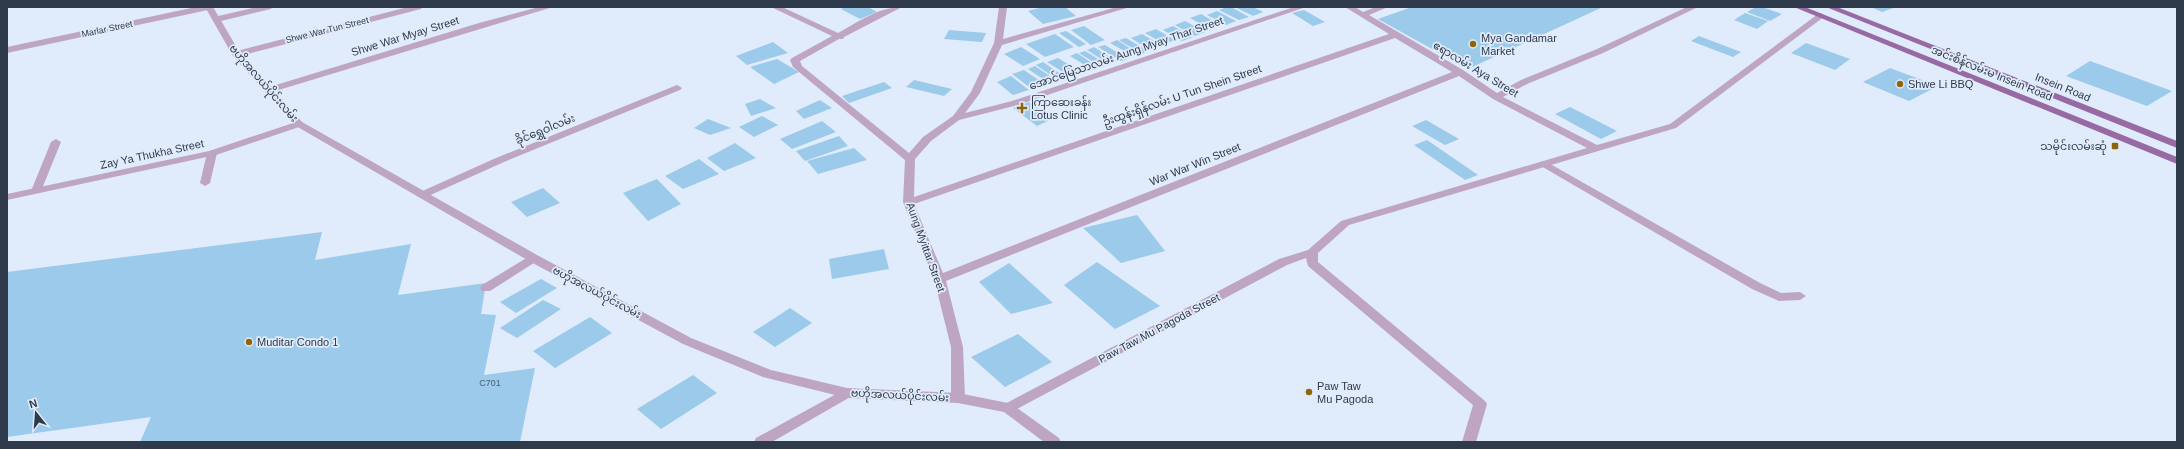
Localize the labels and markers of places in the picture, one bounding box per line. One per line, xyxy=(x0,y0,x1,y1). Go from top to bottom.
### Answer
place label: Mya Gandamar Market xyxy=(1481,32,1557,57)
marker: Mya Gandamar Market xyxy=(1468,39,1478,49)
place label: Shwe Li BBQ xyxy=(1908,78,1974,90)
marker: Shwe Li BBQ xyxy=(1895,79,1905,89)
place label: ကြာဆေးခန်း Lotus Clinic xyxy=(1031,95,1092,121)
marker: ကြာဆေးခန်း Lotus Clinic xyxy=(1016,102,1028,114)
place label: သမိုင်းလမ်းဆုံ xyxy=(2040,139,2107,155)
marker: သမိုင်းလမ်းဆုံ xyxy=(2110,141,2120,151)
place label: Muditar Condo 1 xyxy=(257,336,338,348)
marker: Muditar Condo 1 xyxy=(244,337,254,347)
place label: Paw Taw Mu Pagoda xyxy=(1317,380,1374,405)
marker: Paw Taw Mu Pagoda xyxy=(1304,387,1314,397)

